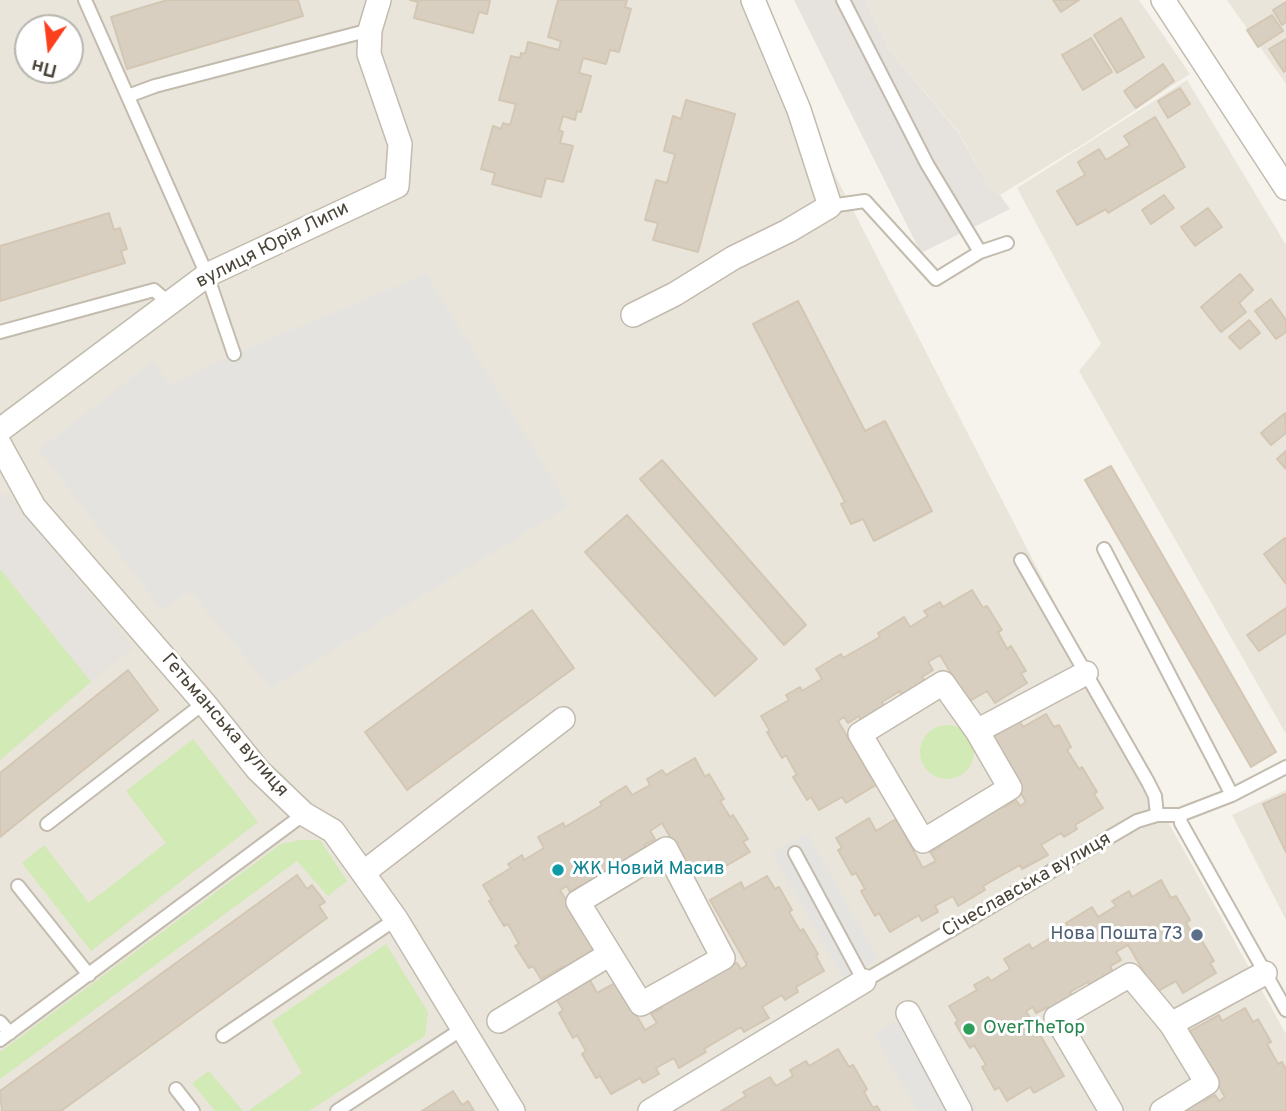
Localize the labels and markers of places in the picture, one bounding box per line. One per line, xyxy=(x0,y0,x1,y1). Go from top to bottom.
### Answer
place label: ЖК Новий Масив xyxy=(572,859,725,881)
marker: ЖК Новий Масив xyxy=(550,862,566,878)
place label: Нова Пошта 73 xyxy=(1050,924,1183,946)
marker: Нова Пошта 73 xyxy=(1189,927,1205,943)
place label: OverTheTop xyxy=(983,1018,1085,1040)
marker: OverTheTop xyxy=(961,1021,977,1037)

